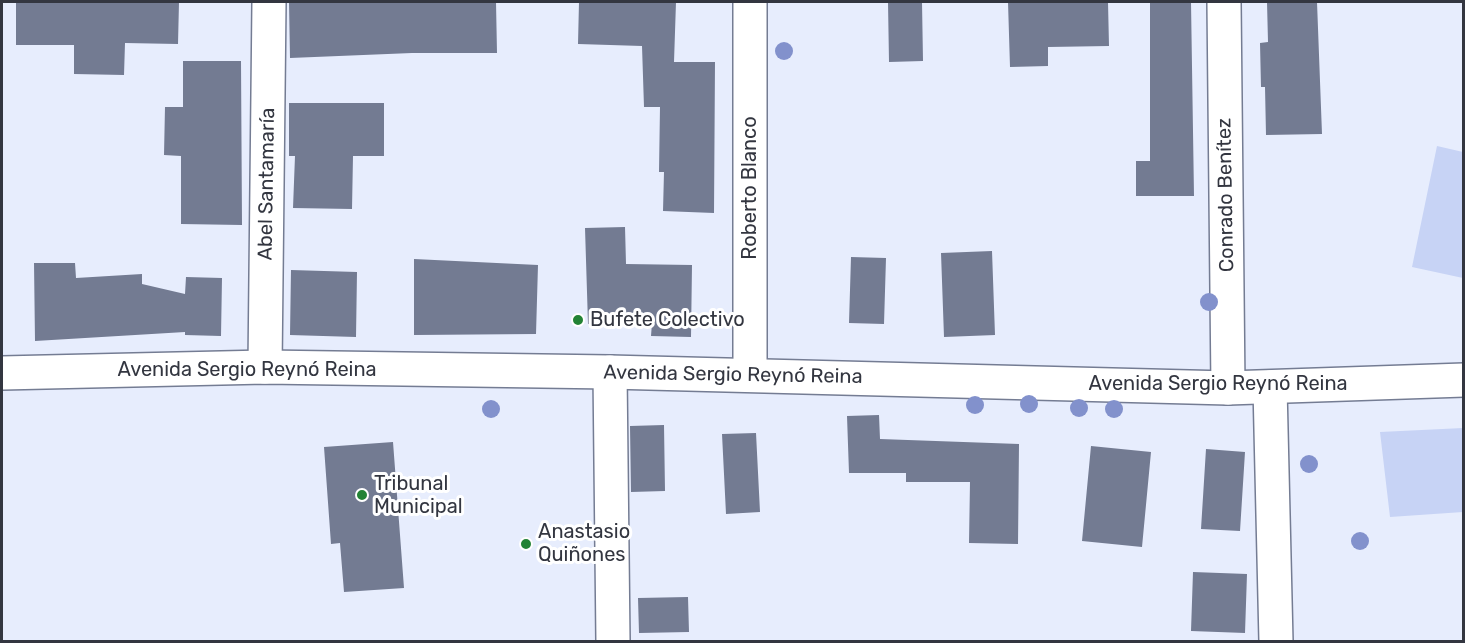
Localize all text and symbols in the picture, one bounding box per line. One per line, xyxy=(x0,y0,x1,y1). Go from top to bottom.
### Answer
street label: Abel Santamaría xyxy=(254,107,280,261)
street label: Roberto Blanco xyxy=(738,116,762,260)
street label: Conrado Benítez xyxy=(1213,118,1239,272)
place label: Bufete Colectivo xyxy=(590,308,745,332)
marker: Bufete Colectivo xyxy=(571,313,585,327)
street label: Avenida Sergio Reynó Reina xyxy=(117,358,377,382)
street label: Avenida Sergio Reynó Reina xyxy=(603,361,863,389)
street label: Avenida Sergio Reynó Reina xyxy=(1088,372,1348,396)
place label: Tribunal Municipal xyxy=(374,472,463,519)
marker: Tribunal Municipal xyxy=(355,488,369,502)
place label: Anastasio Quiñones xyxy=(538,520,630,567)
marker: Anastasio Quiñones xyxy=(519,537,533,551)

